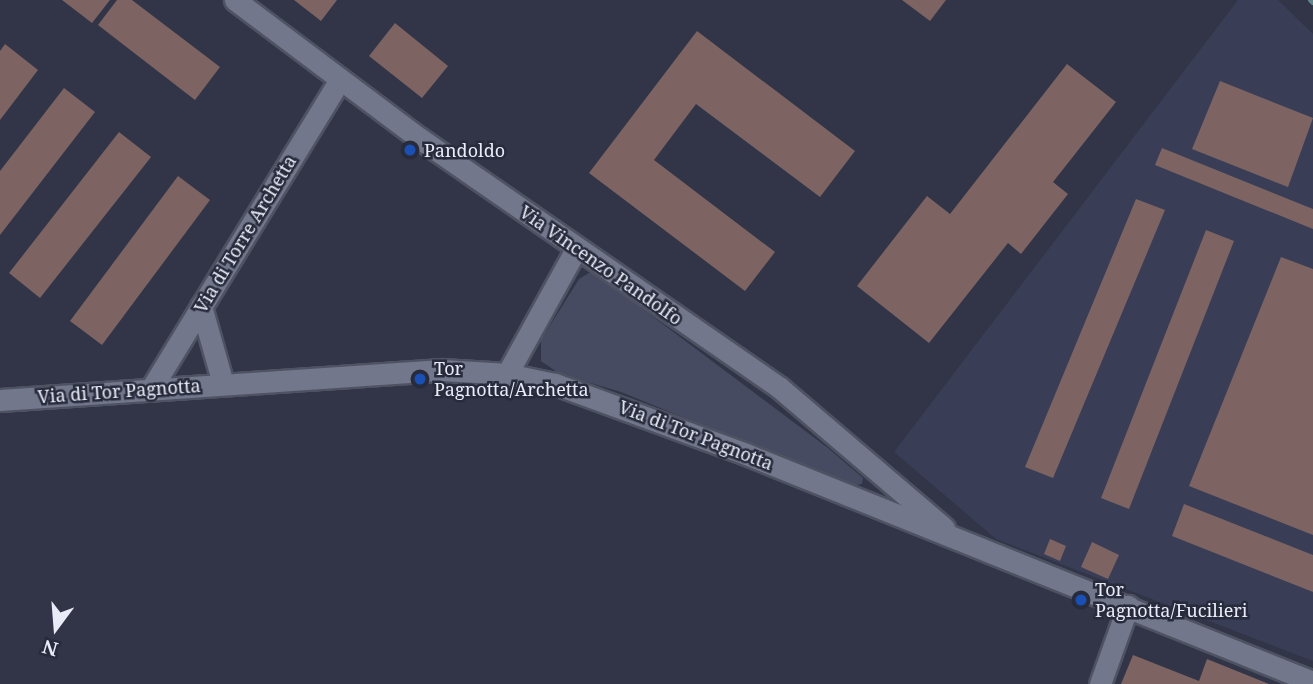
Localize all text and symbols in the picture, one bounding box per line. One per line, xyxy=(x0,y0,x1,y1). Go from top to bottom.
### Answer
place label: Pandoldo xyxy=(424,139,505,161)
marker: Pandoldo xyxy=(402,142,418,158)
street label: Via di Torre Archetta xyxy=(189,151,301,317)
street label: Via Vincenzo Pandolfo xyxy=(516,201,686,329)
place label: Tor Pagnotta/Archetta xyxy=(434,358,589,400)
marker: Tor Pagnotta/Archetta xyxy=(412,371,428,387)
street label: Via di Tor Pagnotta xyxy=(37,375,201,407)
street label: Via di Tor Pagnotta xyxy=(616,396,776,474)
place label: Tor Pagnotta/Fucilieri xyxy=(1095,579,1248,622)
marker: Tor Pagnotta/Fucilieri xyxy=(1073,592,1089,608)
north arrow xyxy=(21,593,91,663)
text: N xyxy=(39,634,61,663)

